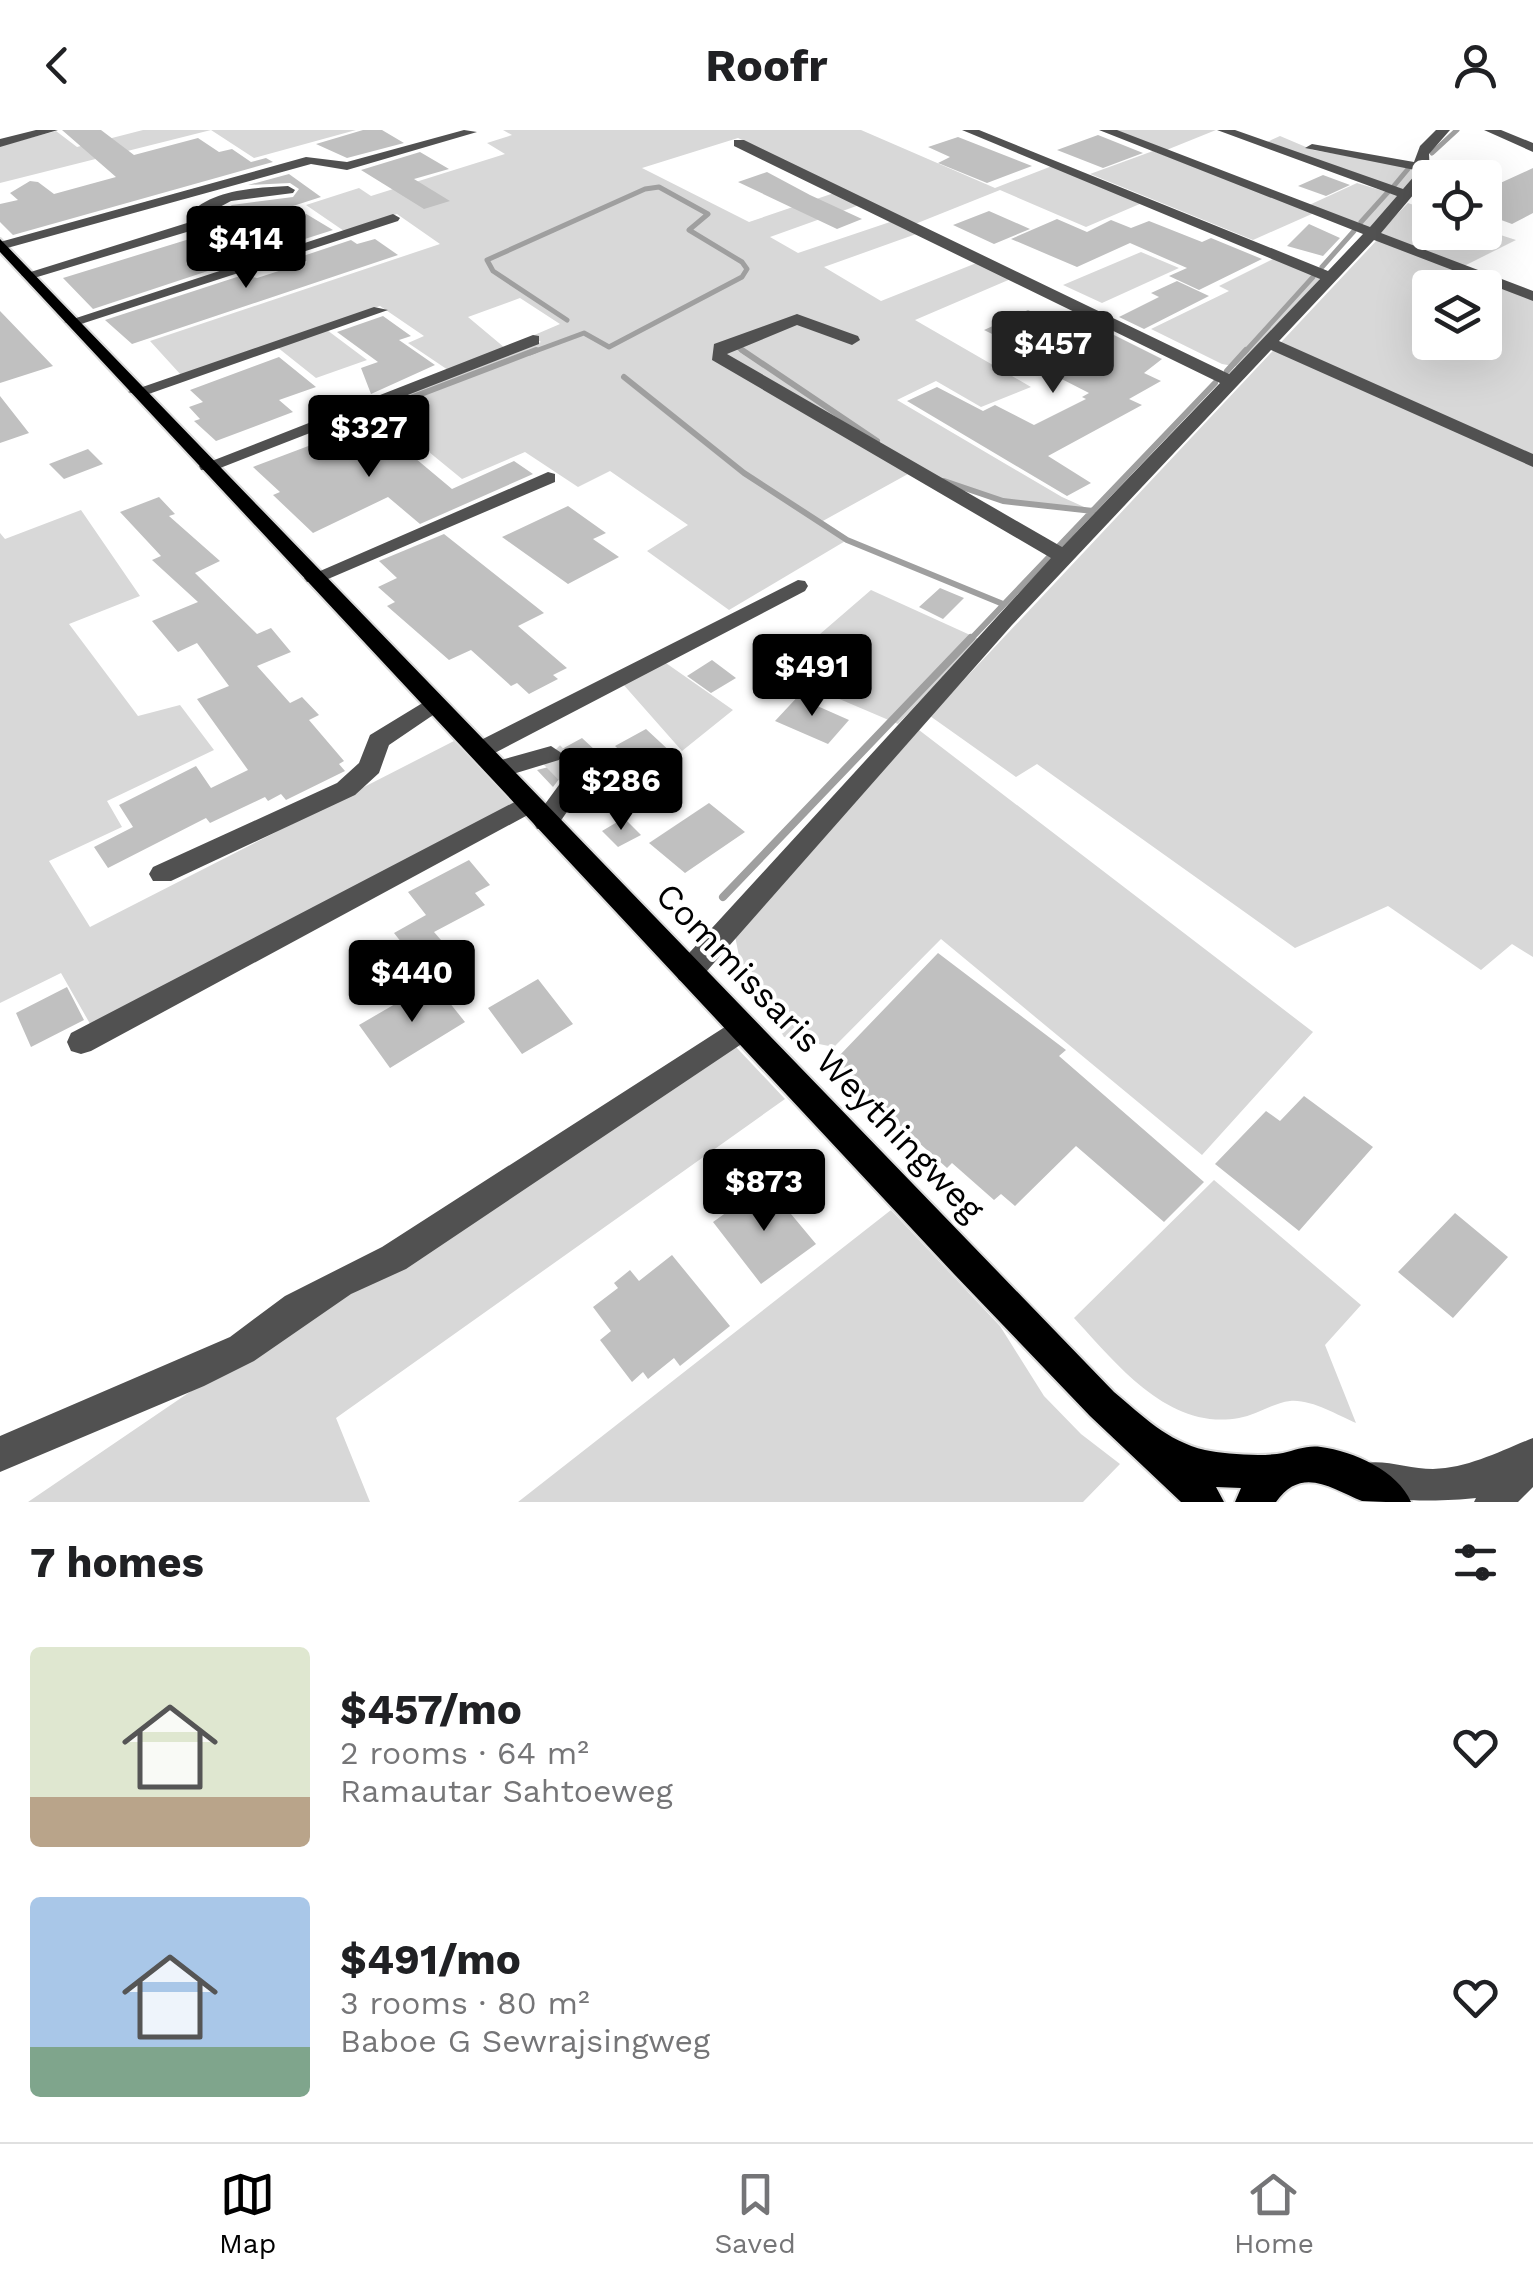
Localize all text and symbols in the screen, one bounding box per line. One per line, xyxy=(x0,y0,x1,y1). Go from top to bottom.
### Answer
icon: back xyxy=(30,38,85,93)
icon: person xyxy=(1448,38,1503,93)
text: Roofr xyxy=(705,39,828,92)
map controls xyxy=(1412,160,1502,360)
button: locate xyxy=(1412,160,1502,250)
pin: $414 xyxy=(187,206,305,291)
text: $414 xyxy=(209,219,283,257)
button: layers xyxy=(1412,270,1502,360)
pin: $457 xyxy=(994,311,1112,396)
text: $457 xyxy=(1014,324,1092,362)
pin: $327 xyxy=(310,395,428,480)
text: $327 xyxy=(330,408,408,446)
pin: $491 xyxy=(753,634,871,719)
text: $491 xyxy=(775,647,849,685)
pin: $286 xyxy=(562,748,680,833)
text: $286 xyxy=(581,761,661,799)
street label: Commissaris Weythingweg xyxy=(647,874,993,1230)
pin: $440 xyxy=(353,940,471,1025)
text: $440 xyxy=(371,953,453,991)
pin: $873 xyxy=(705,1149,823,1234)
text: $873 xyxy=(725,1162,803,1200)
icon: filters xyxy=(1448,1535,1503,1590)
text: 7 homes xyxy=(30,1538,204,1587)
text: $457/mo xyxy=(340,1685,522,1734)
icon: home xyxy=(110,1687,230,1807)
icon: heart xyxy=(1448,1720,1503,1775)
text: 2 rooms · 64 m² xyxy=(340,1734,589,1772)
text: Ramautar Sahtoeweg xyxy=(340,1772,673,1810)
text: $491/mo xyxy=(340,1935,521,1984)
icon: home xyxy=(110,1937,230,2057)
icon: heart xyxy=(1448,1970,1503,2025)
text: 3 rooms · 80 m² xyxy=(340,1984,590,2022)
text: Baboe G Sewrajsingweg xyxy=(340,2022,710,2060)
tab: Map xyxy=(219,2167,276,2260)
tab: Saved xyxy=(714,2167,796,2260)
tab: Home xyxy=(1234,2167,1314,2260)

